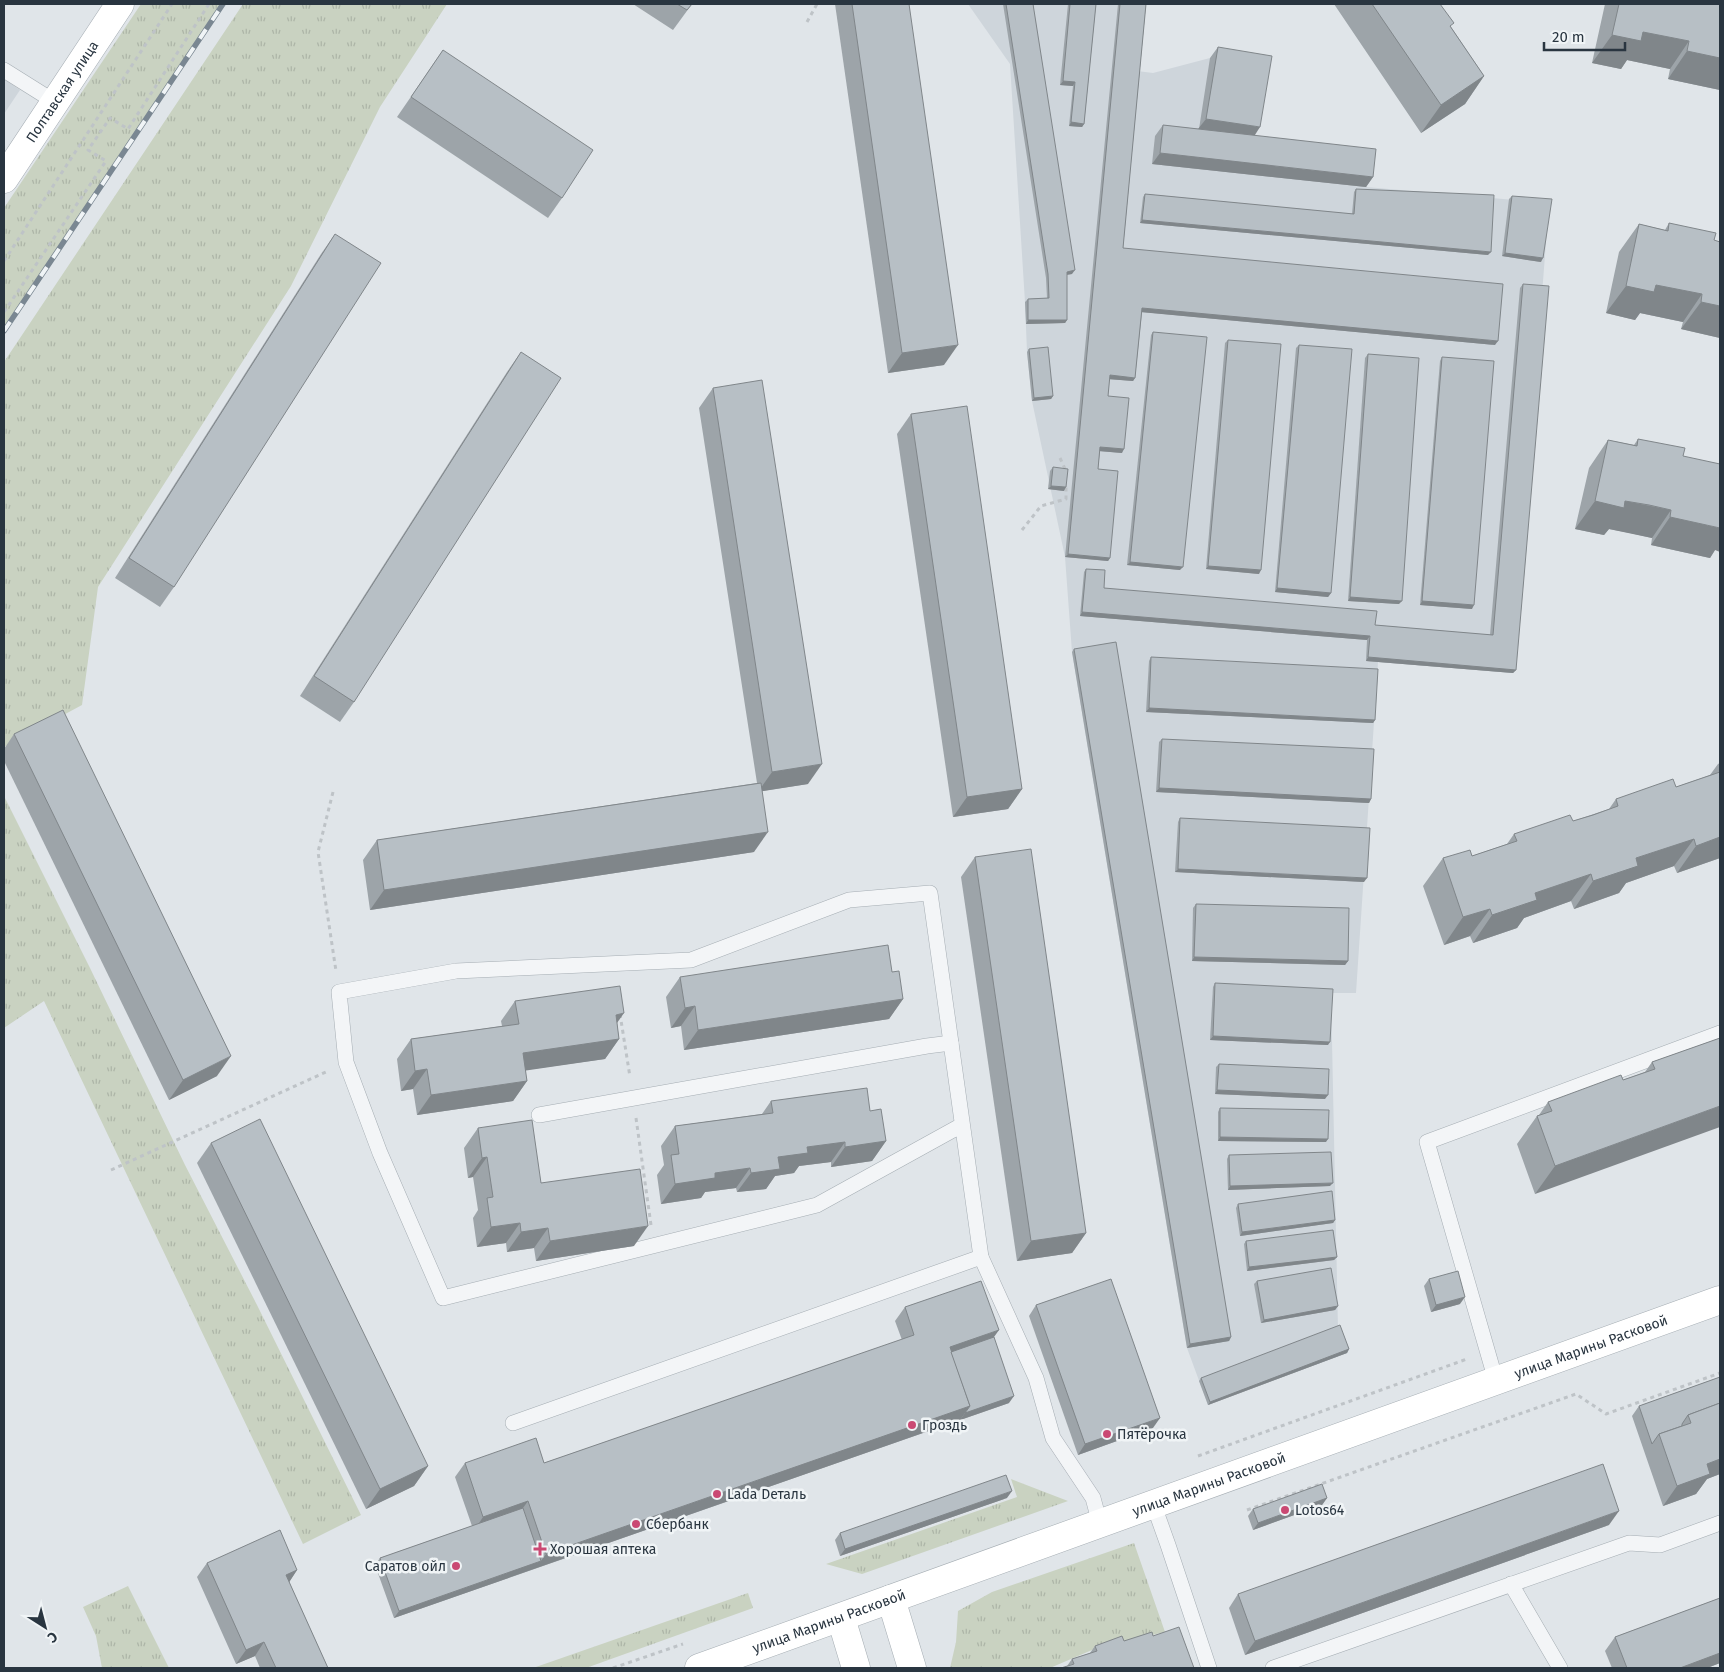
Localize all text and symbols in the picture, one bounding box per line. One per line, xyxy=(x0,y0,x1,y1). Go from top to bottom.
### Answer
scale bar xyxy=(1544,20,1625,52)
text: 20 m xyxy=(1552,28,1585,46)
street label: Полтавская улица xyxy=(23,38,102,146)
street label: улица Марины Расковой xyxy=(1512,1312,1670,1382)
place label: Гроздь xyxy=(922,1417,967,1434)
marker: Гроздь xyxy=(906,1419,918,1431)
place label: Пятёрочка xyxy=(1117,1426,1187,1443)
marker: Пятёрочка xyxy=(1101,1428,1113,1440)
street label: улица Марины Расковой xyxy=(1130,1449,1288,1520)
place label: Lada Dеталь xyxy=(727,1486,806,1503)
marker: Lada Dеталь xyxy=(711,1488,723,1500)
place label: Lotos64 xyxy=(1295,1502,1345,1519)
marker: Lotos64 xyxy=(1279,1504,1291,1516)
place label: Сбербанк xyxy=(646,1516,710,1533)
marker: Сбербанк xyxy=(630,1518,642,1530)
place label: Хорошая аптека xyxy=(550,1541,656,1558)
marker: Хорошая аптека xyxy=(534,1543,546,1555)
place label: Саратов ойл xyxy=(365,1558,446,1575)
marker: Саратов ойл xyxy=(450,1560,462,1572)
street label: улица Марины Расковой xyxy=(750,1586,908,1657)
north arrow xyxy=(20,1602,70,1652)
text: С xyxy=(44,1628,61,1646)

